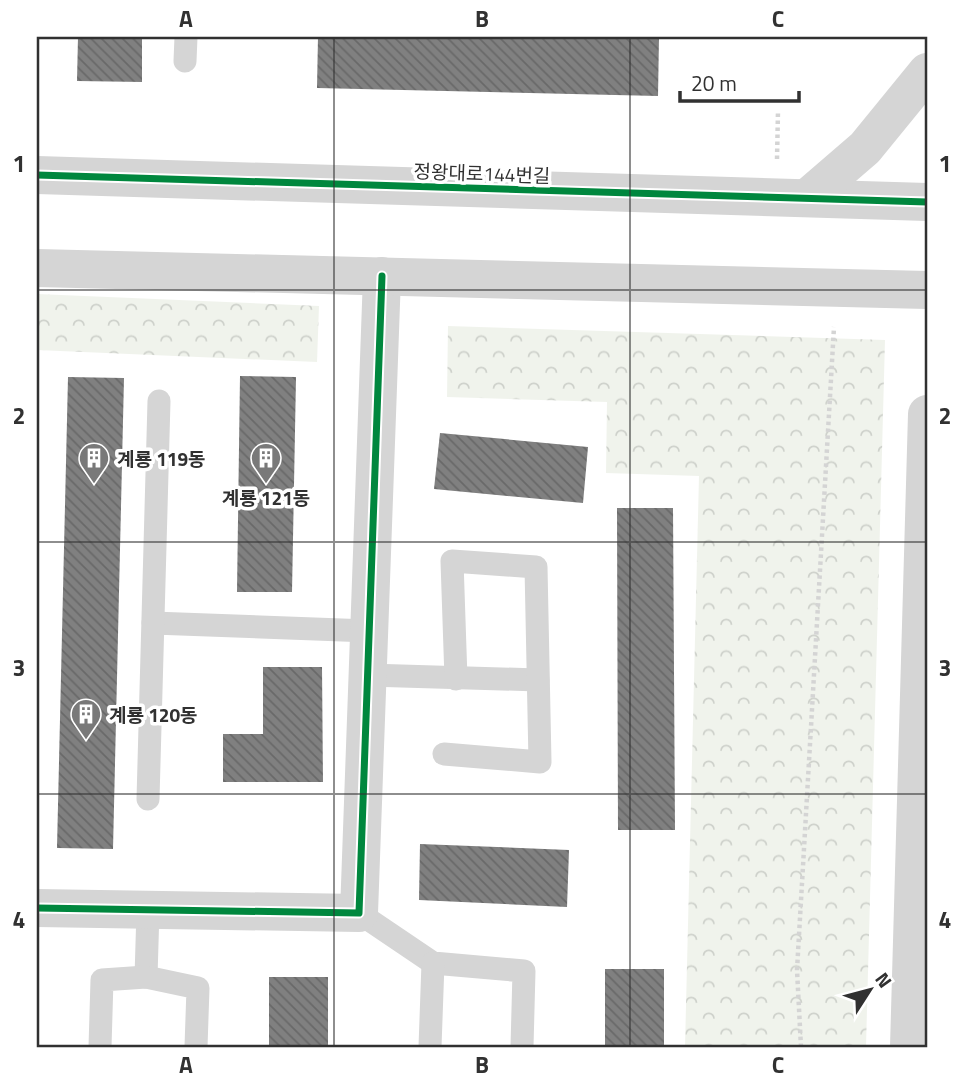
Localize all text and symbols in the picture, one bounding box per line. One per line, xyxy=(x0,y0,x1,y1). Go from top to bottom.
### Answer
text: A xyxy=(179,1,193,36)
text: B xyxy=(475,1,489,36)
text: C xyxy=(772,1,784,36)
scale bar xyxy=(680,60,800,104)
text: 20 m xyxy=(691,67,737,99)
text: 1 xyxy=(13,146,25,181)
text: 1 xyxy=(939,146,951,181)
street label: 정왕대로144번길 xyxy=(413,156,551,190)
text: 2 xyxy=(13,398,25,433)
text: 2 xyxy=(939,398,951,433)
building icon: 계룡 119동 xyxy=(77,441,111,485)
building icon: 계룡 121동 xyxy=(249,441,283,485)
place label: 계룡 119동 xyxy=(117,444,206,473)
place label: 계룡 121동 xyxy=(222,483,310,512)
text: 3 xyxy=(13,650,25,685)
text: 3 xyxy=(939,650,951,685)
building icon: 계룡 120동 xyxy=(69,697,103,741)
place label: 계룡 120동 xyxy=(109,700,198,729)
text: 4 xyxy=(13,902,25,937)
text: 4 xyxy=(939,902,951,937)
north arrow xyxy=(834,954,904,1024)
text: N xyxy=(869,966,900,994)
text: A xyxy=(179,1047,193,1082)
text: B xyxy=(475,1047,489,1082)
text: C xyxy=(772,1047,784,1082)

